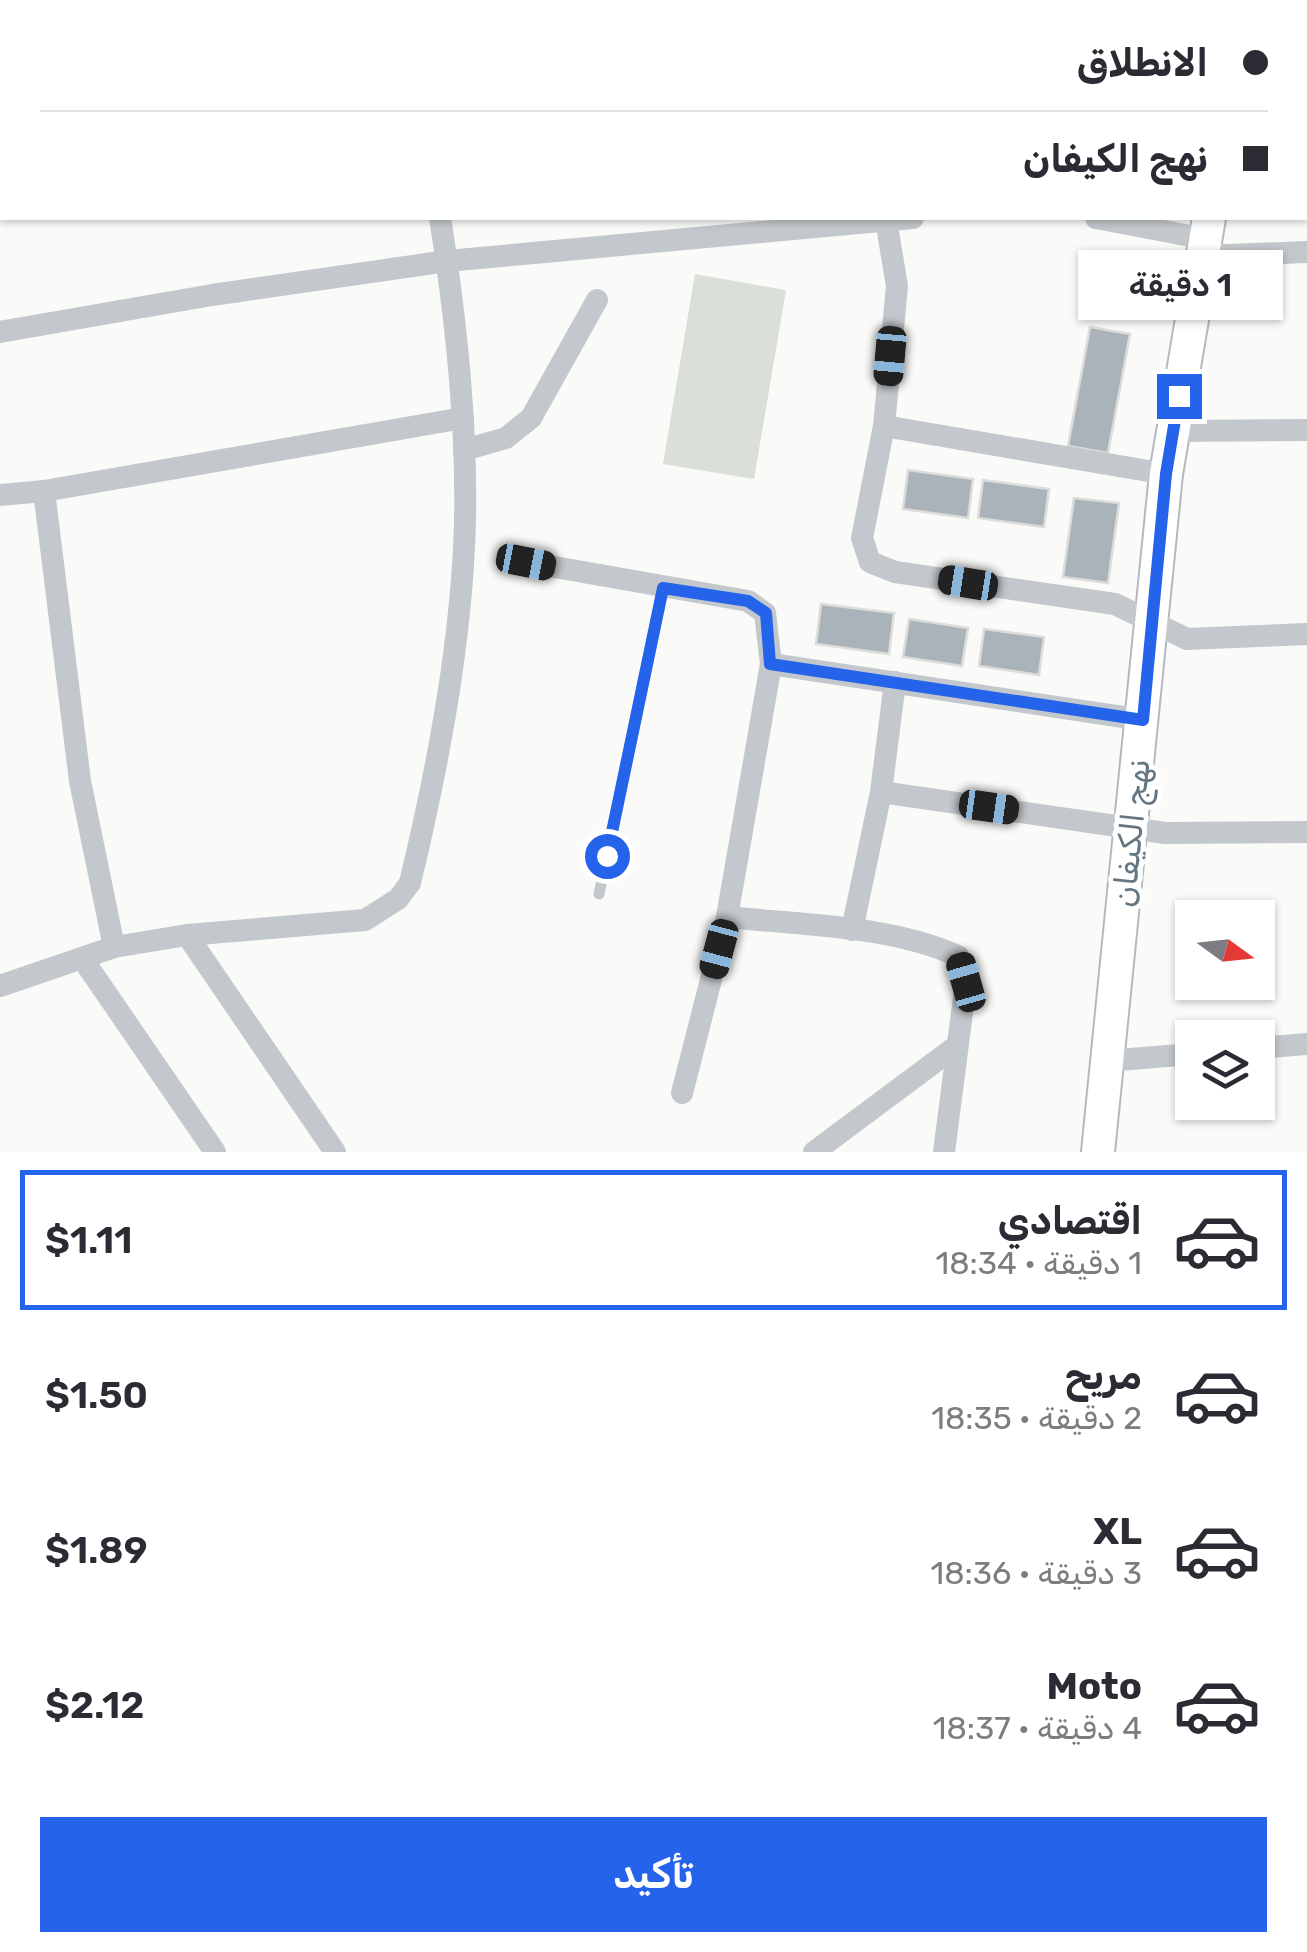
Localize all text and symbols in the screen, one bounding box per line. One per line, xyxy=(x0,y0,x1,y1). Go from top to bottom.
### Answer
text: الانطلاق xyxy=(1077,40,1208,86)
text: نهج الكيفان xyxy=(1023,136,1208,182)
callout: 1 دقيقة xyxy=(1076,251,1282,321)
text: 1 دقيقة xyxy=(1129,266,1232,304)
car xyxy=(872,325,908,387)
route end xyxy=(1157,374,1202,419)
car xyxy=(494,542,558,582)
car xyxy=(936,563,1000,603)
street label: نهج الكيفان xyxy=(1104,757,1162,909)
car xyxy=(957,788,1021,826)
route start xyxy=(585,834,630,879)
north arrow xyxy=(1175,900,1275,1000)
map controls xyxy=(1175,900,1275,1120)
car xyxy=(697,916,741,982)
car xyxy=(943,949,989,1015)
button: layers xyxy=(1175,1020,1275,1120)
icon: car xyxy=(1172,1195,1262,1285)
text: اقتصادي xyxy=(998,1198,1142,1244)
text: $1.11 xyxy=(45,1217,133,1263)
text: 1 دقيقة · 18:34 xyxy=(936,1244,1142,1282)
icon: car xyxy=(1172,1350,1262,1440)
text: مريح xyxy=(1065,1353,1142,1399)
text: $1.50 xyxy=(45,1372,148,1418)
text: 2 دقيقة · 18:35 xyxy=(931,1399,1142,1437)
icon: car xyxy=(1172,1505,1262,1595)
text: XL xyxy=(1093,1508,1142,1554)
text: $1.89 xyxy=(45,1527,148,1573)
text: 3 دقيقة · 18:36 xyxy=(931,1554,1142,1592)
icon: car xyxy=(1172,1660,1262,1750)
text: Moto xyxy=(1046,1663,1142,1709)
text: $2.12 xyxy=(45,1682,144,1728)
text: 4 دقيقة · 18:37 xyxy=(933,1709,1142,1747)
button: تأكيد xyxy=(40,1817,1267,1932)

